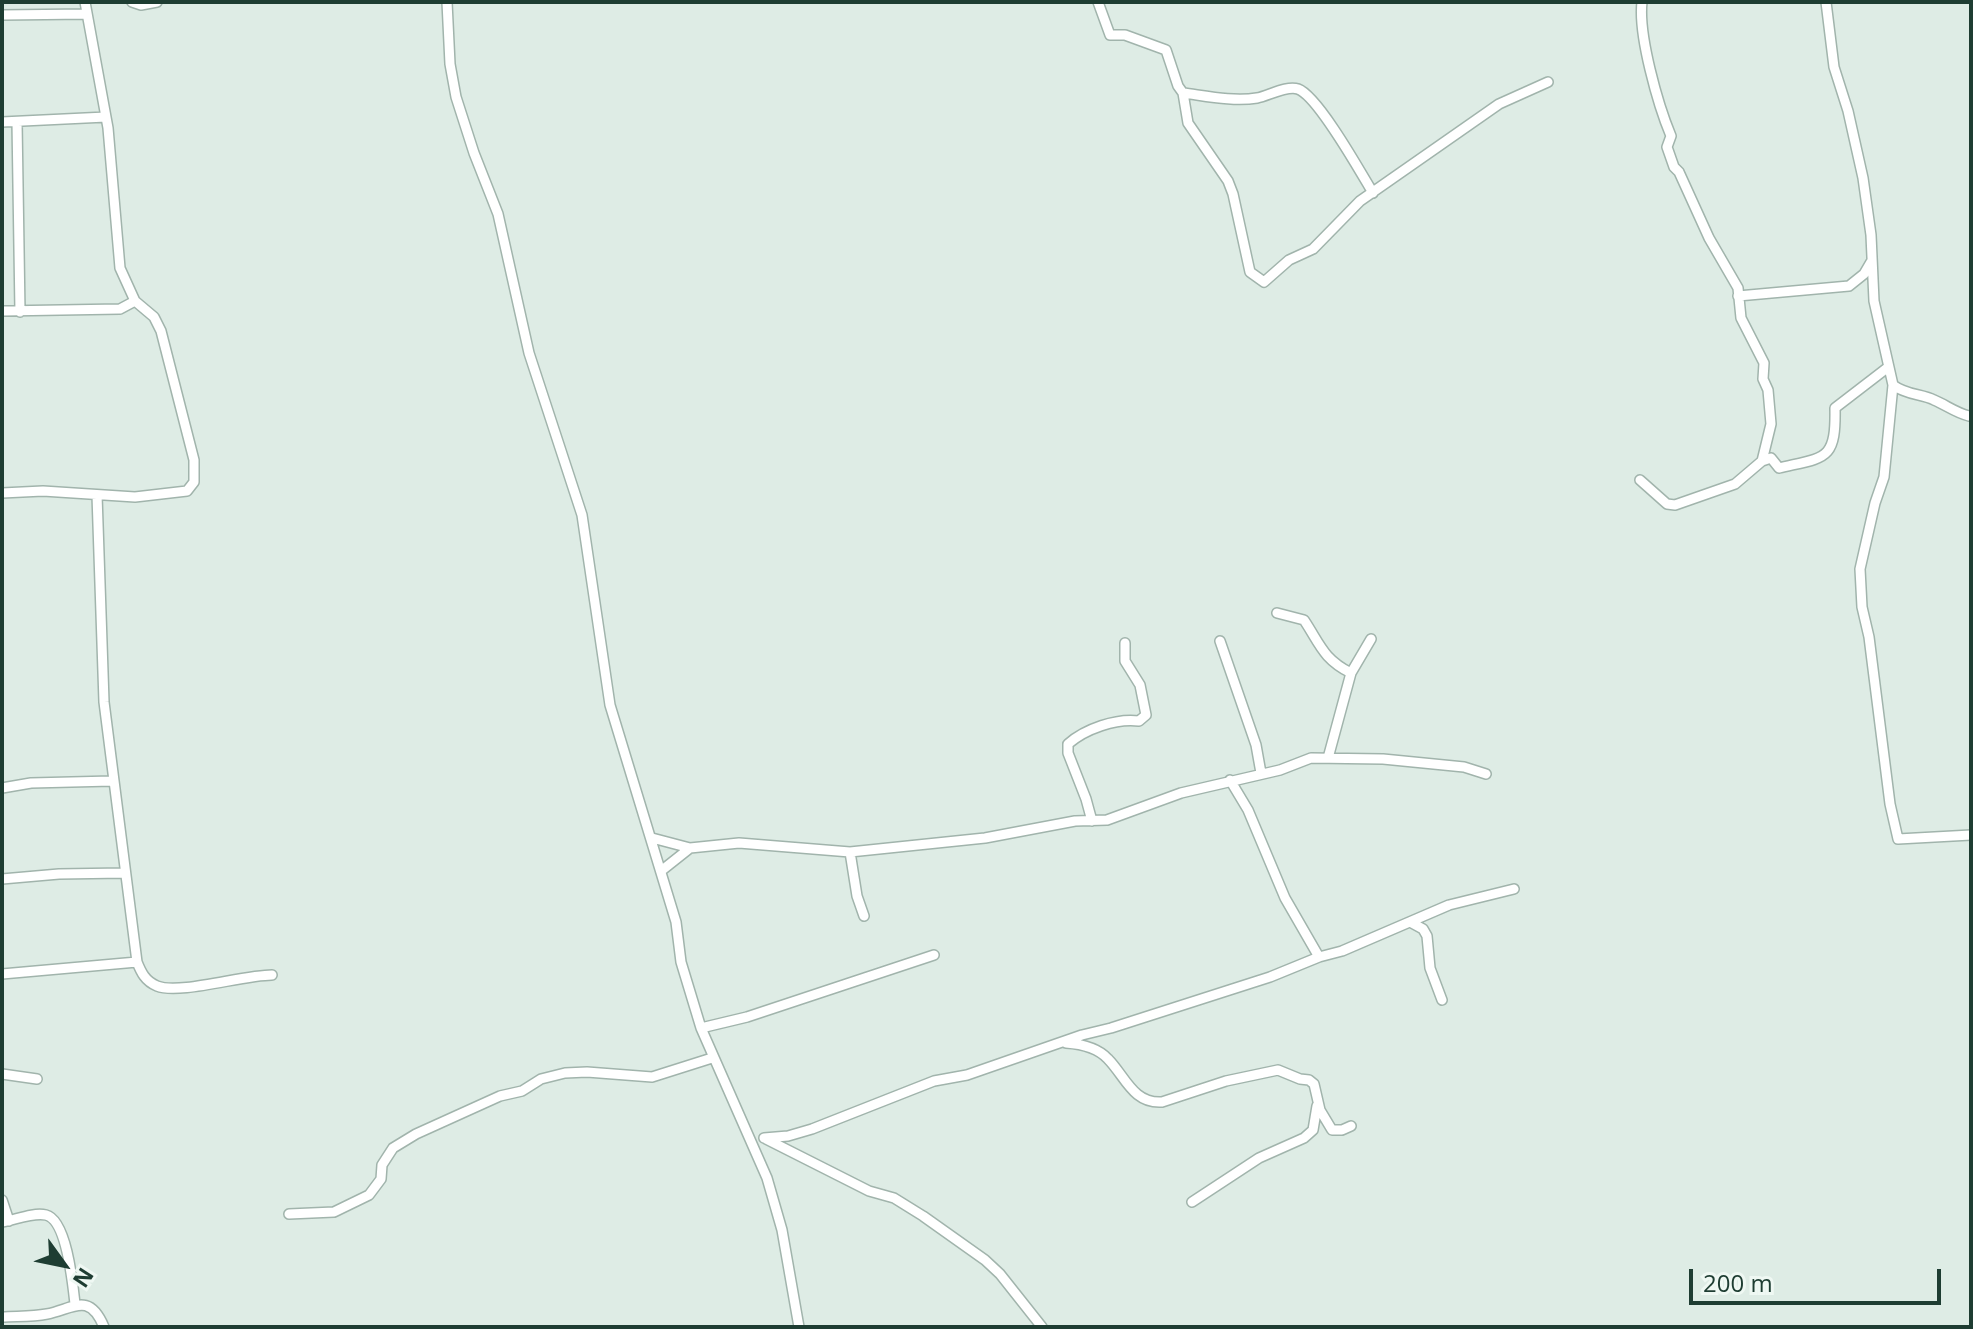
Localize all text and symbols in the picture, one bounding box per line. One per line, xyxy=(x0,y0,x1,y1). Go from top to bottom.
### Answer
north arrow xyxy=(24,1225,104,1305)
scale bar xyxy=(1693,1253,1945,1303)
text: N xyxy=(67,1262,102,1294)
text: 200 m xyxy=(1703,1266,1773,1299)

